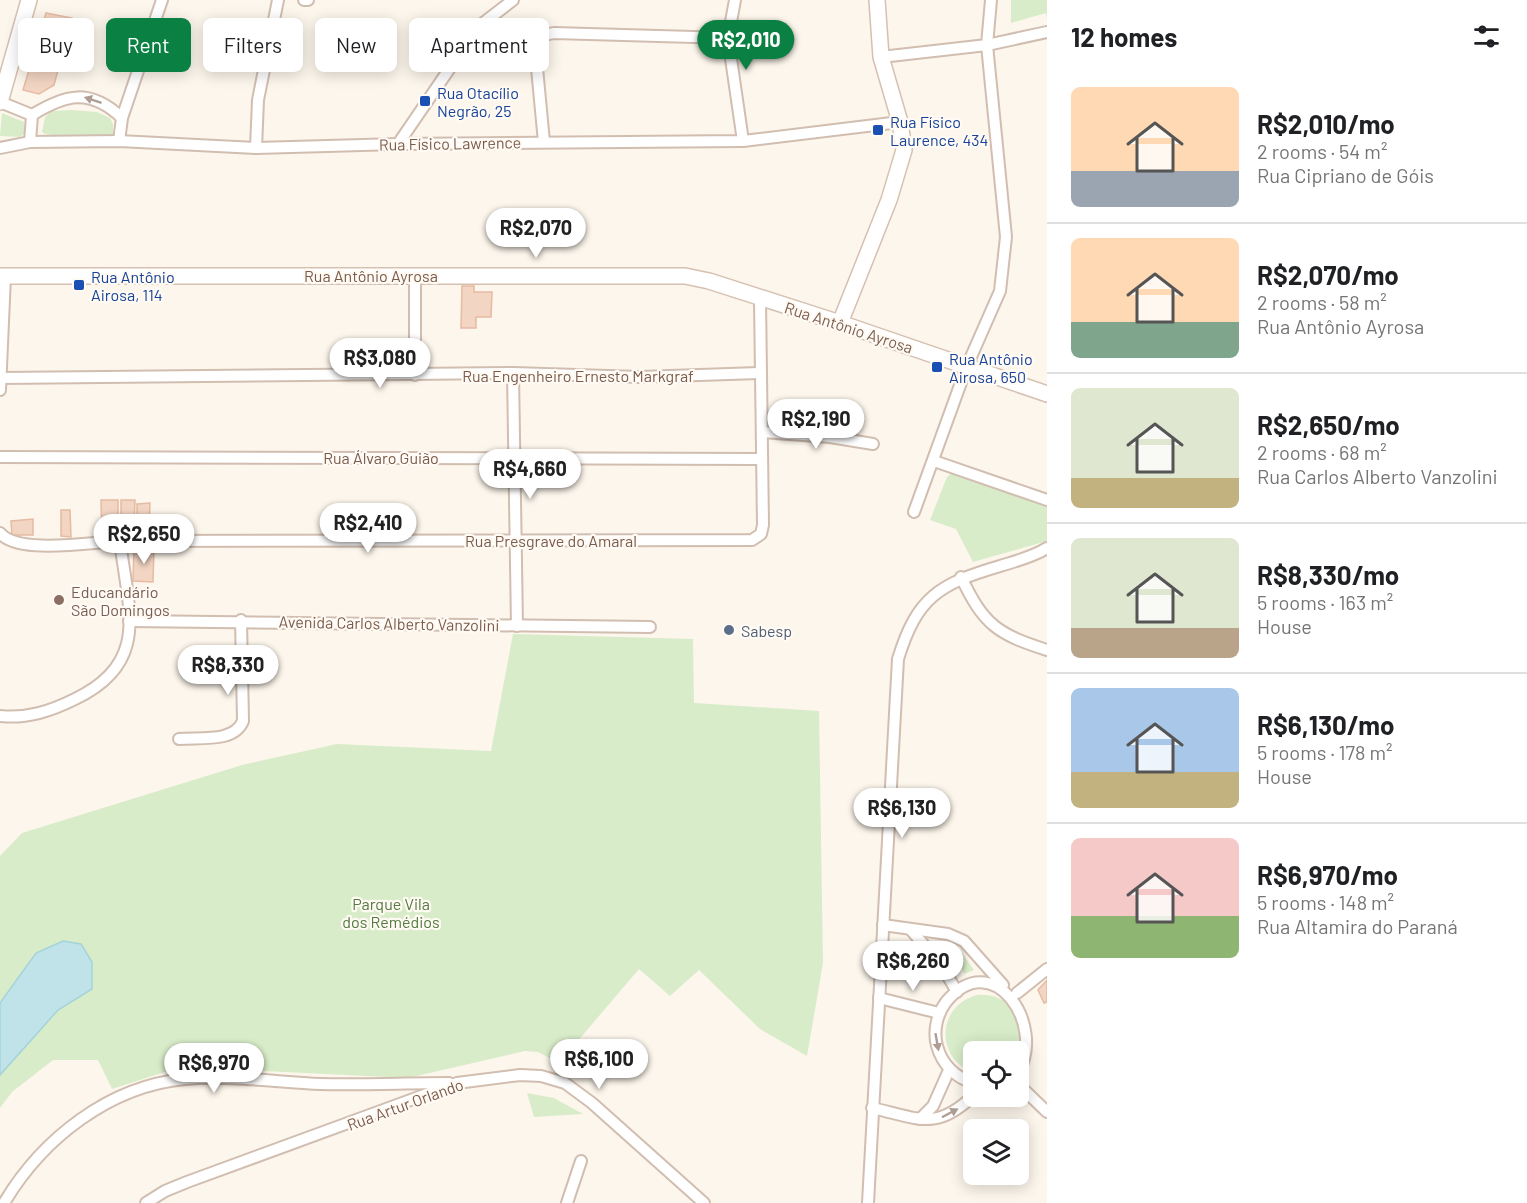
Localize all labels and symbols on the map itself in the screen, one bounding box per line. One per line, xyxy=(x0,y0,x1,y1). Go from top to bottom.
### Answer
pin: R$2,010 xyxy=(691,20,801,71)
place label: Rua Otacílio Negrão, 25 xyxy=(437,83,519,120)
marker: Rua Otacílio Negrão, 25 xyxy=(418,94,432,108)
one-way arrow xyxy=(84,95,102,105)
place label: Rua Físico Laurence, 434 xyxy=(890,112,988,149)
marker: Rua Físico Laurence, 434 xyxy=(871,123,885,137)
street label: Rua Físico Lawrence xyxy=(379,132,521,154)
pin: R$2,070 xyxy=(481,208,591,259)
street label: Rua Antônio Ayrosa xyxy=(304,266,438,285)
place label: Rua Antônio Airosa, 114 xyxy=(91,267,175,304)
marker: Rua Antônio Airosa, 114 xyxy=(72,278,86,292)
street label: Rua Antônio Ayrosa xyxy=(782,297,916,357)
pin: R$3,080 xyxy=(325,338,435,389)
place label: Rua Antônio Airosa, 650 xyxy=(949,349,1033,386)
marker: Rua Antônio Airosa, 650 xyxy=(930,360,944,374)
street label: Rua Engenheiro Ernesto Markgraf xyxy=(462,366,694,385)
pin: R$2,190 xyxy=(761,399,871,450)
street label: Rua Álvaro Guião xyxy=(323,448,439,467)
pin: R$4,660 xyxy=(475,449,585,500)
pin: R$2,410 xyxy=(313,503,423,554)
pin: R$2,650 xyxy=(89,514,199,565)
street label: Rua Presgrave do Amaral xyxy=(465,531,637,550)
place label: Educandário São Domingos xyxy=(71,582,170,619)
marker: Educandário São Domingos xyxy=(52,593,66,607)
street label: Avenida Carlos Alberto Vanzolini xyxy=(278,612,500,634)
place label: Sabesp xyxy=(741,621,792,640)
marker: Sabesp xyxy=(722,623,736,637)
pin: R$8,330 xyxy=(173,645,283,696)
pin: R$6,130 xyxy=(847,788,957,839)
park label: Parque Vila dos Remédios xyxy=(342,894,440,931)
pin: R$6,260 xyxy=(858,941,968,992)
one-way arrow xyxy=(933,1033,942,1052)
pin: R$6,100 xyxy=(544,1039,654,1090)
pin: R$6,970 xyxy=(159,1043,269,1094)
street label: Rua Artur Orlando xyxy=(344,1074,466,1134)
one-way arrow xyxy=(941,1109,958,1118)

